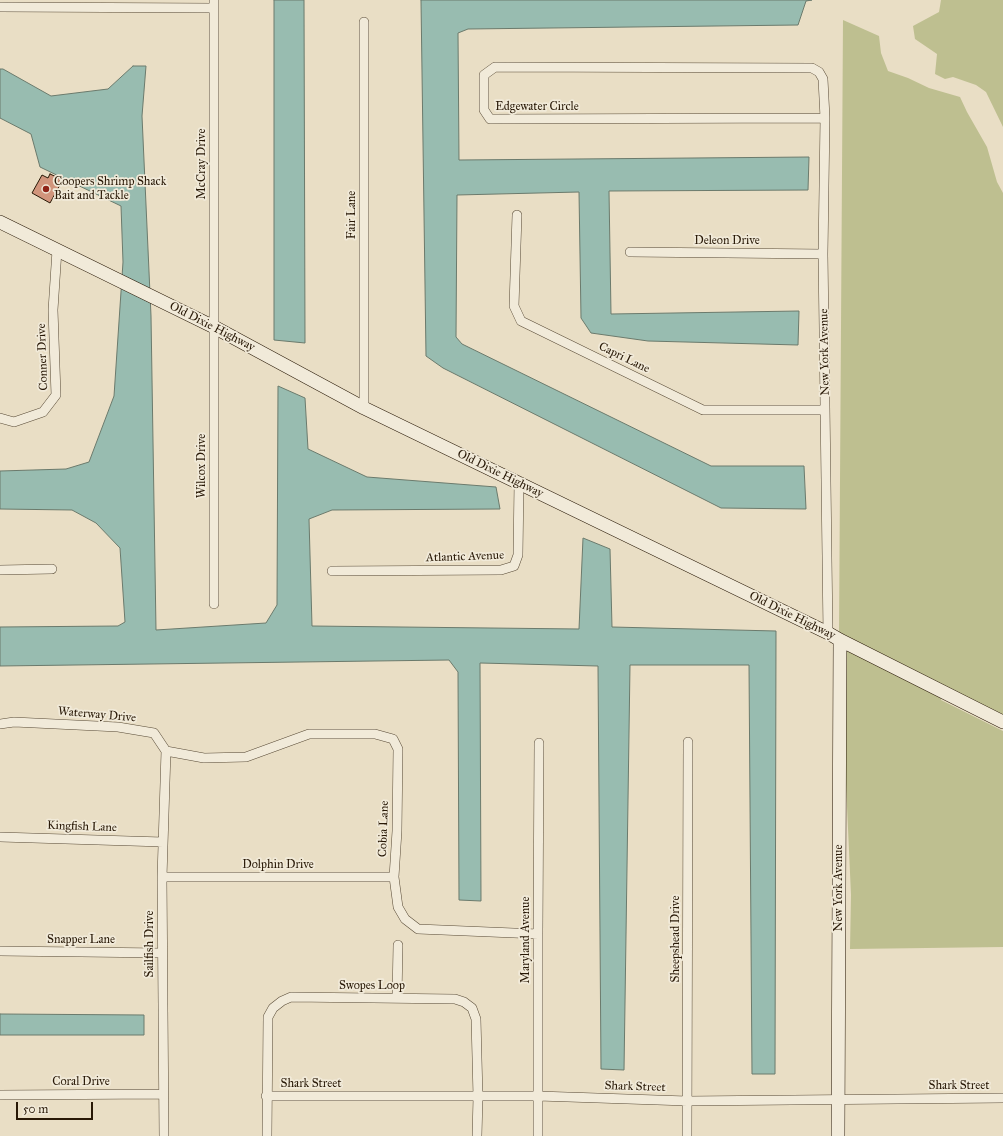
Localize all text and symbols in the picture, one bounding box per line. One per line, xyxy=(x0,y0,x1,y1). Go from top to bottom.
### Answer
street label: Edgewater Circle xyxy=(495,100,579,114)
street label: McCray Drive xyxy=(195,129,209,199)
place label: Coopers Shrimp Shack Bait and Tackle xyxy=(54,175,166,203)
marker: Coopers Shrimp Shack Bait and Tackle xyxy=(41,184,51,194)
street label: Fair Lane xyxy=(345,191,359,239)
street label: Deleon Drive xyxy=(694,234,760,248)
street label: Old Dixie Highway xyxy=(167,299,257,355)
street label: New York Avenue xyxy=(817,308,833,396)
street label: Conner Drive xyxy=(35,323,51,391)
street label: Capri Lane xyxy=(596,339,652,377)
street label: Wilcox Drive xyxy=(195,434,209,498)
street label: Old Dixie Highway xyxy=(455,447,545,501)
street label: Atlantic Avenue xyxy=(426,548,504,566)
street label: Old Dixie Highway xyxy=(747,589,837,643)
street label: Waterway Drive xyxy=(57,704,137,726)
street label: Cobia Lane xyxy=(376,801,392,857)
street label: Kingfish Lane xyxy=(47,819,117,835)
street label: New York Avenue xyxy=(832,845,846,931)
street label: Dolphin Drive xyxy=(242,858,314,872)
street label: Sheepshead Drive xyxy=(669,896,683,982)
street label: Maryland Avenue xyxy=(519,897,533,983)
street label: Sailfish Drive xyxy=(143,911,157,977)
street label: Snapper Lane xyxy=(47,933,115,947)
street label: Swopes Loop xyxy=(339,979,405,993)
street label: Coral Drive xyxy=(52,1075,110,1089)
street label: Shark Street xyxy=(280,1077,342,1091)
street label: Shark Street xyxy=(604,1079,666,1095)
street label: Shark Street xyxy=(928,1079,990,1093)
scale bar xyxy=(18,1094,95,1120)
text: 50 m xyxy=(23,1102,48,1116)

